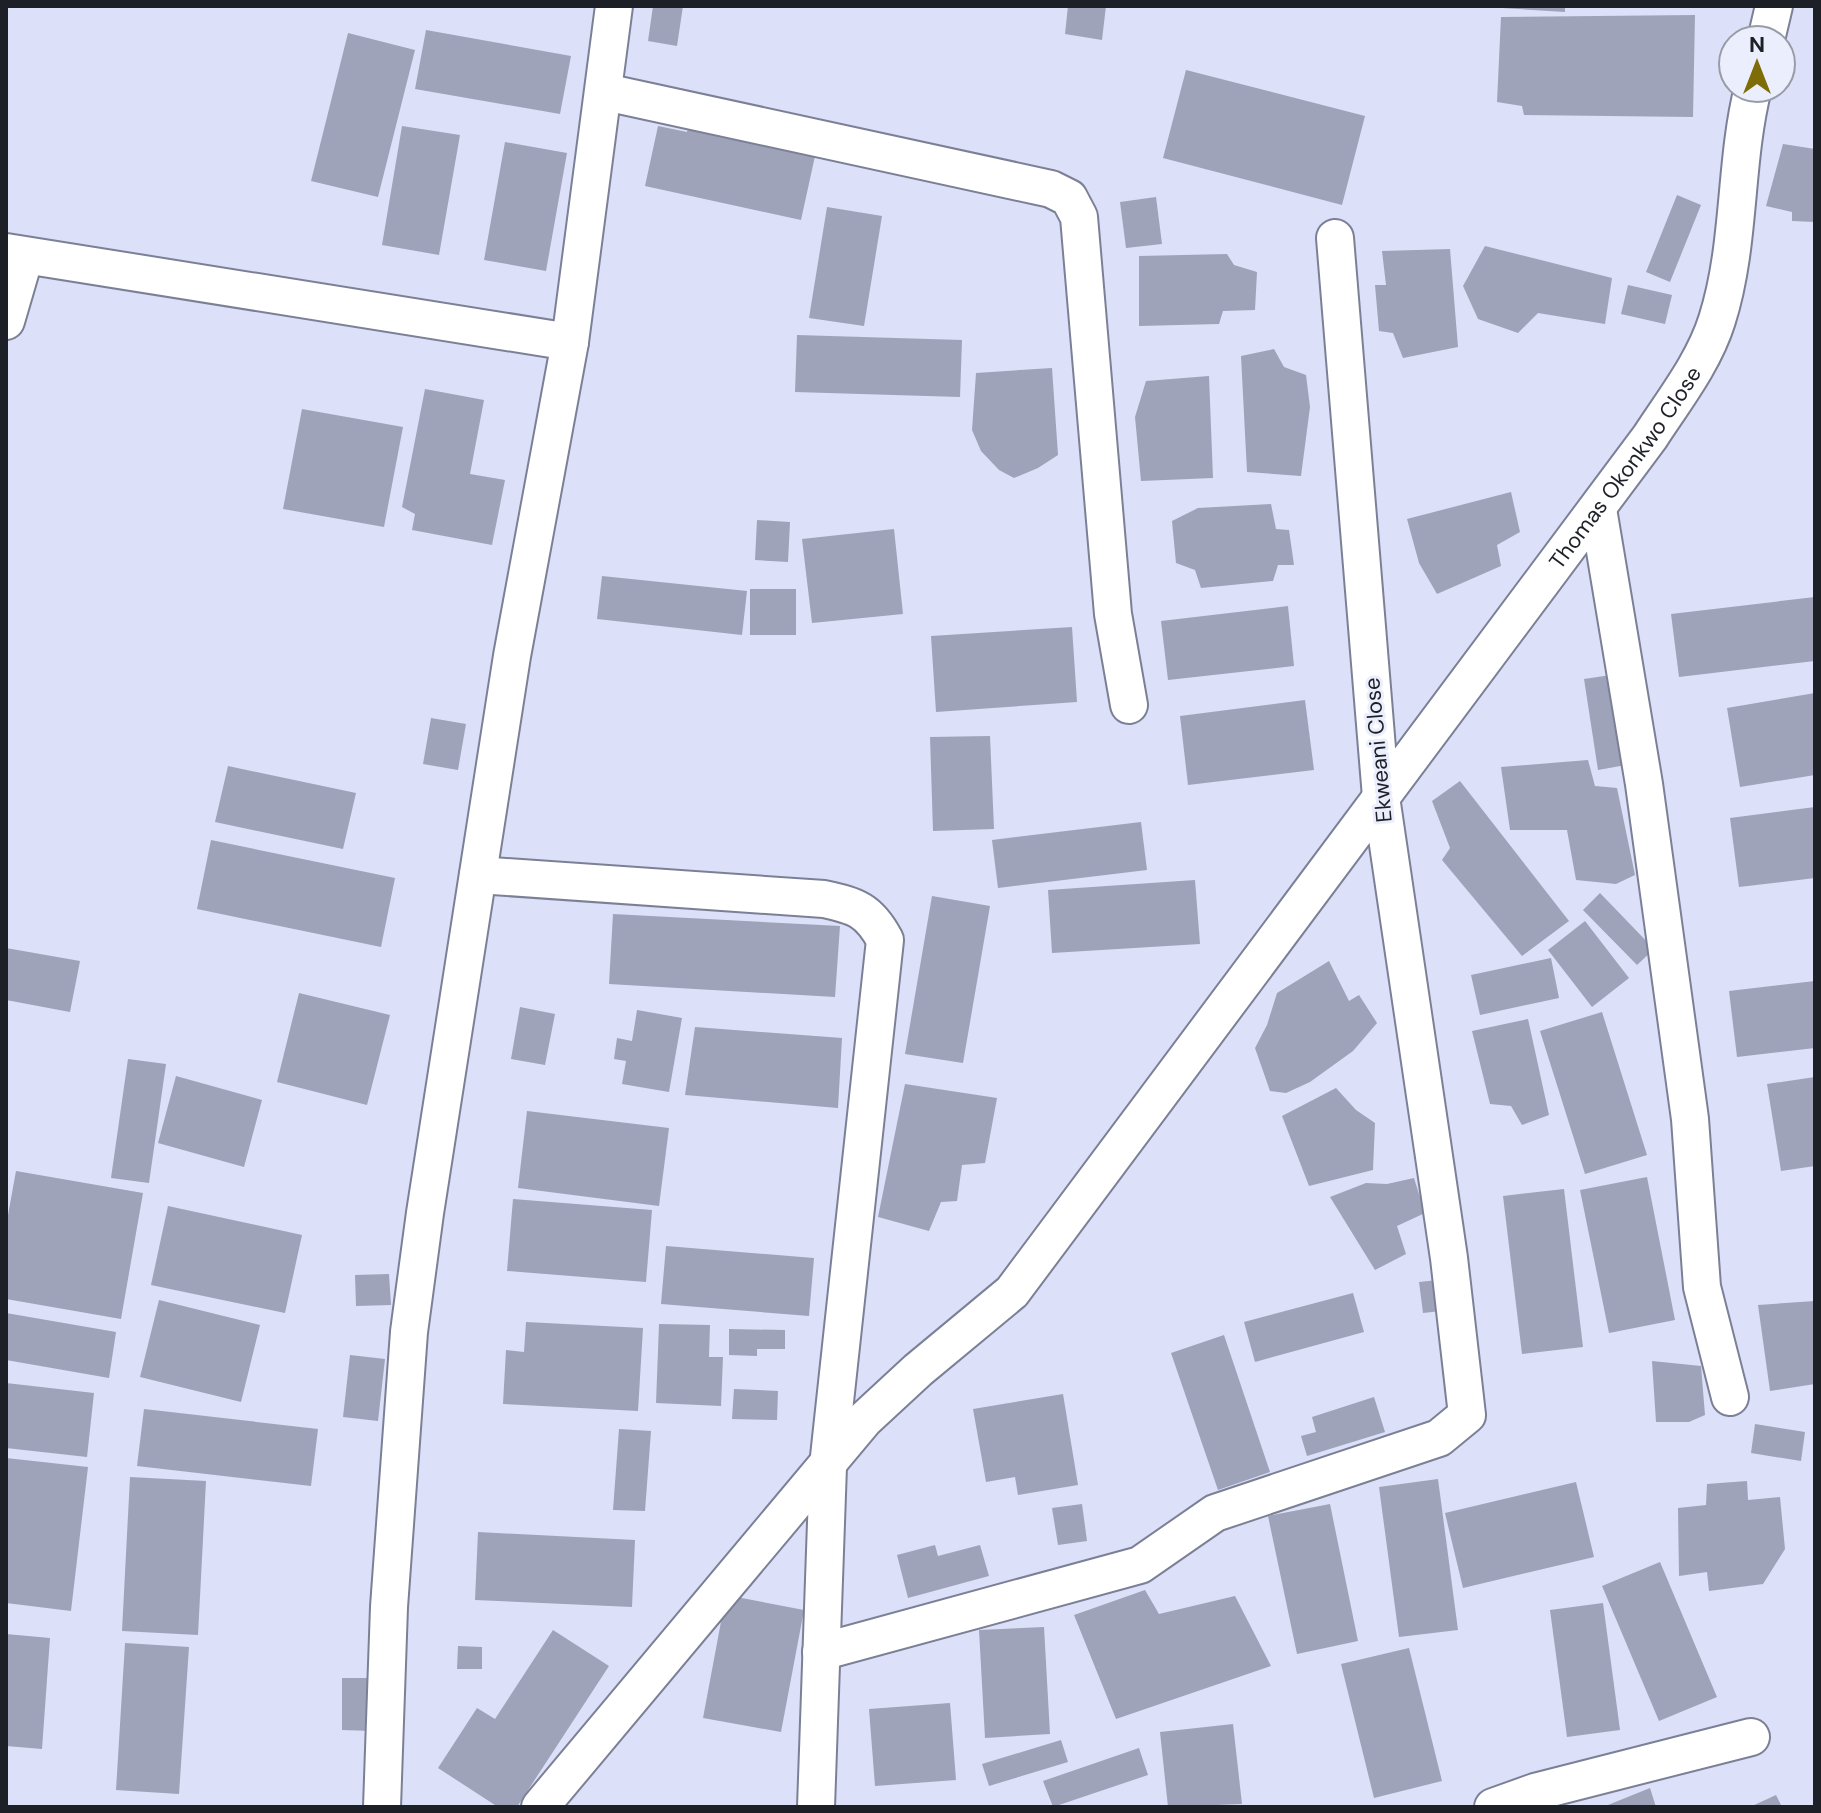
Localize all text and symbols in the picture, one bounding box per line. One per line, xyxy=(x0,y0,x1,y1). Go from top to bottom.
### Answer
north arrow xyxy=(1717,24,1797,104)
text: N xyxy=(1749,30,1765,59)
street label: Thomas Okonkwo Close xyxy=(1542,361,1708,575)
street label: Ekweani Close xyxy=(1357,676,1399,824)

